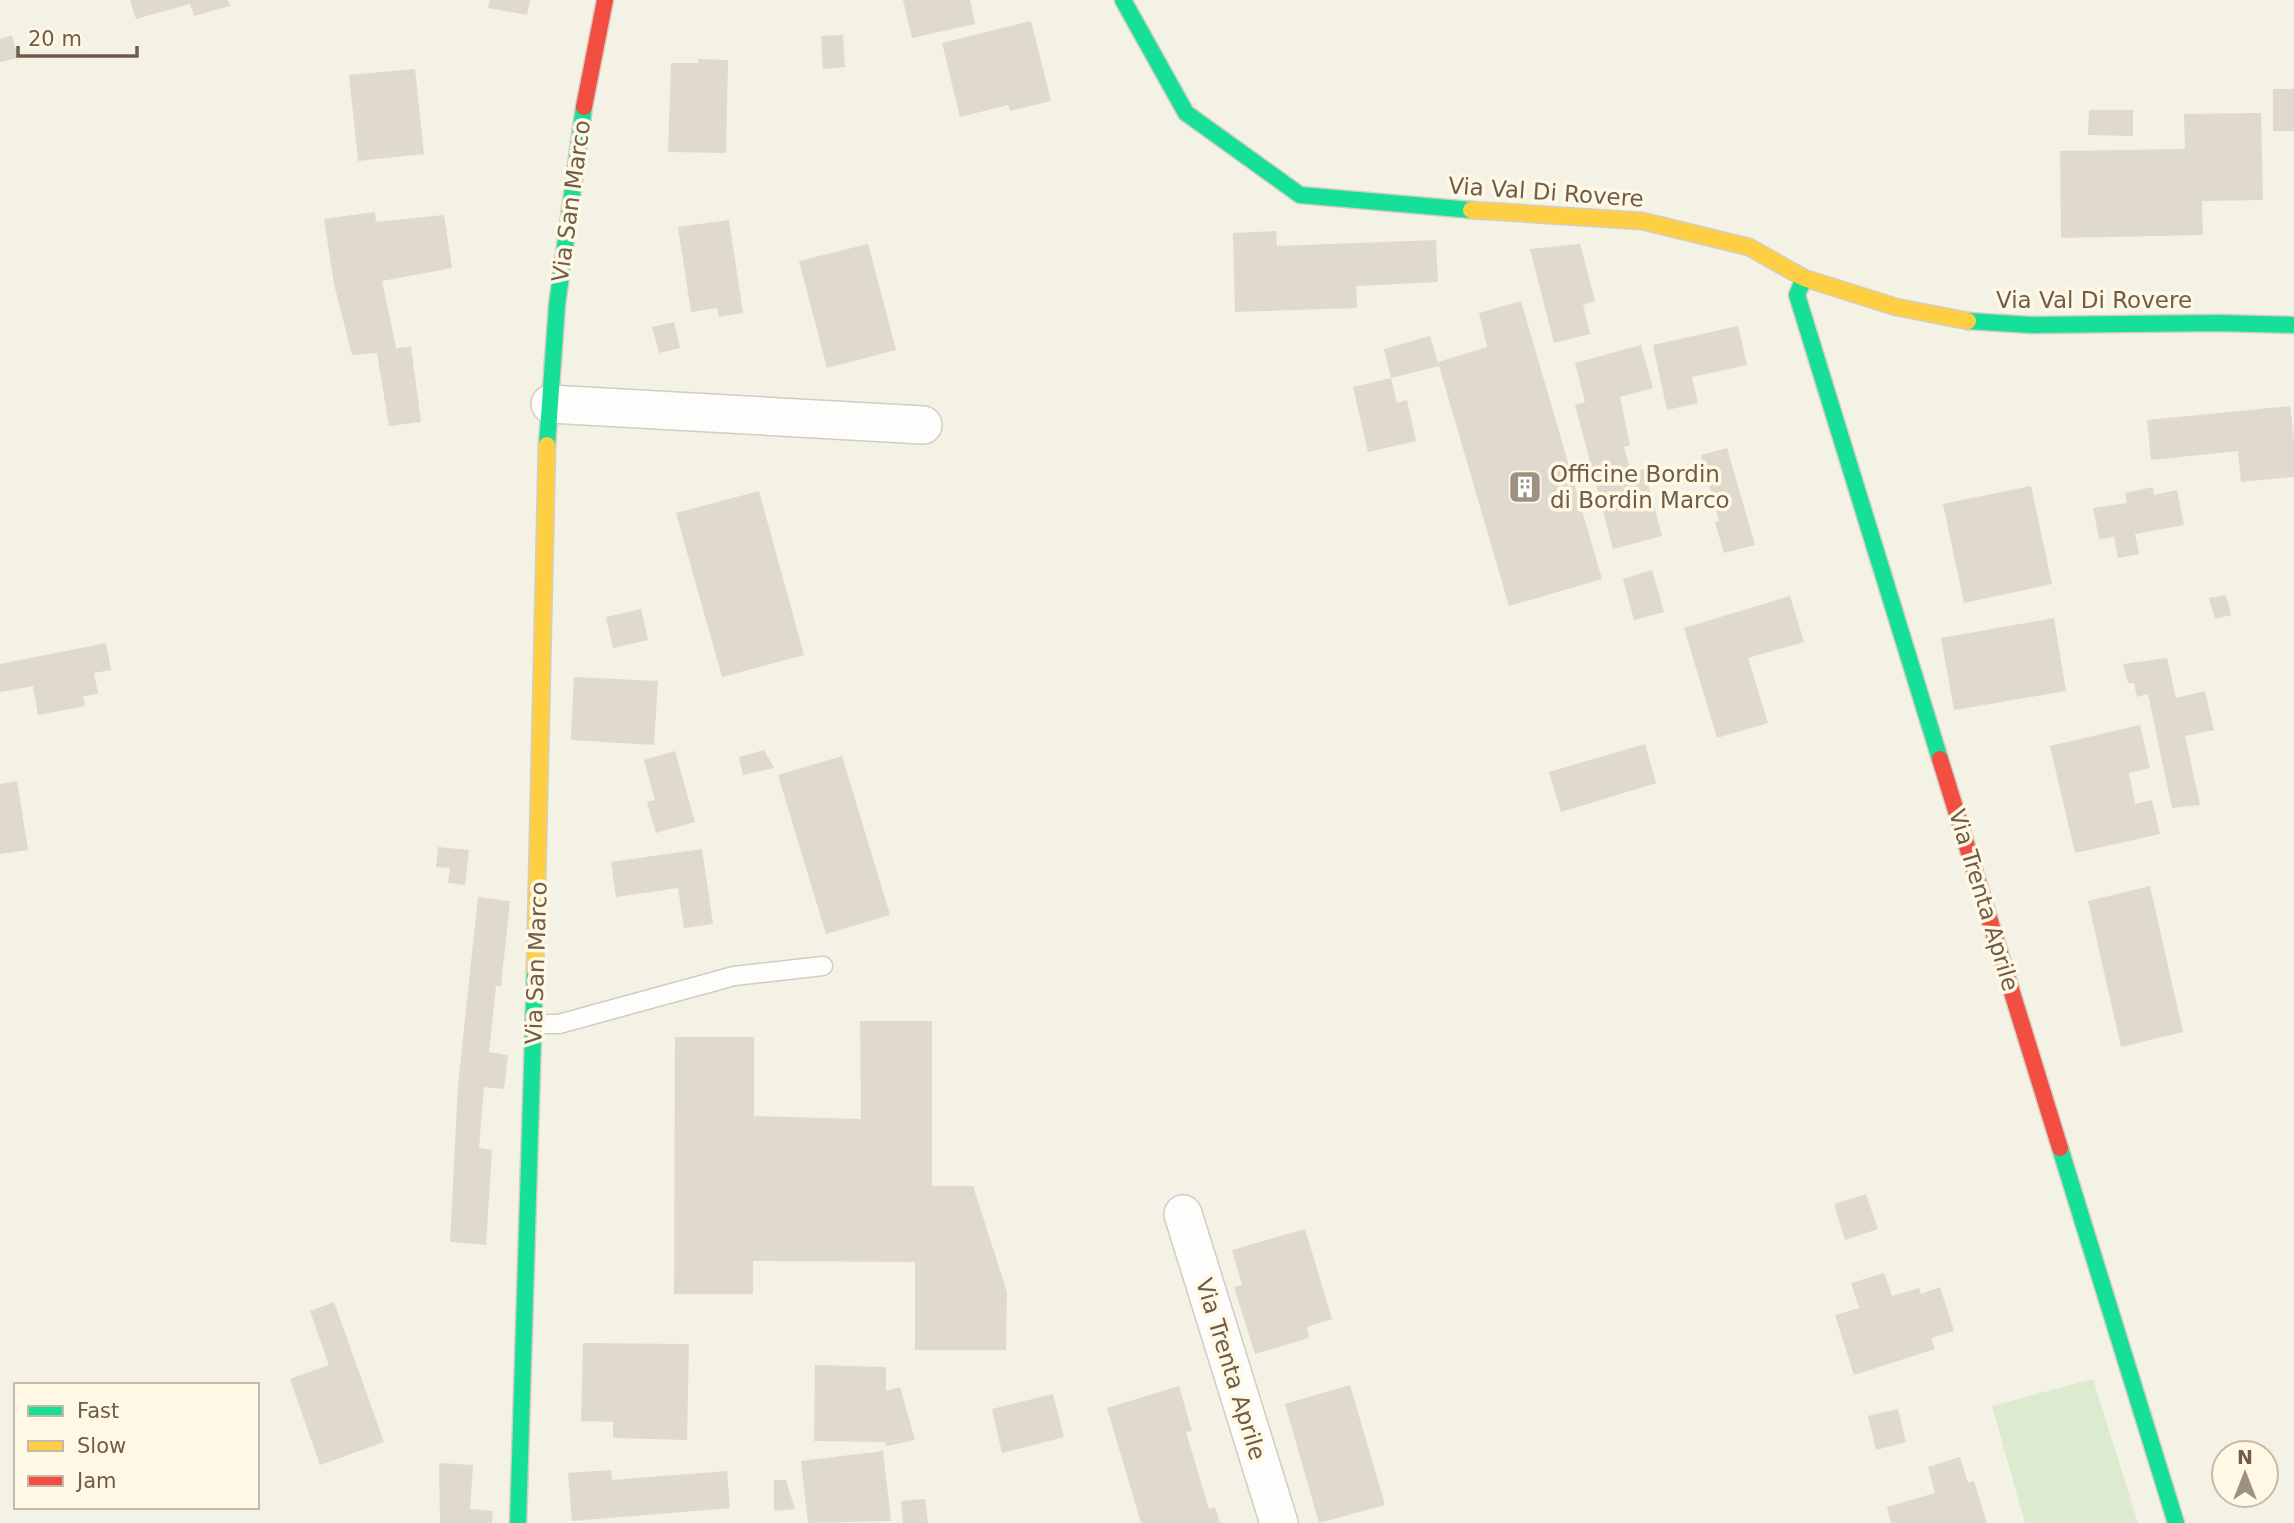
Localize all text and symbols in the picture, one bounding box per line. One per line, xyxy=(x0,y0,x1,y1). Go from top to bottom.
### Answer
scale bar xyxy=(18,14,136,58)
text: 20 m xyxy=(28,27,82,51)
street label: Via San Marco xyxy=(547,118,595,284)
street label: Via Val Di Rovere xyxy=(1447,172,1645,212)
street label: Via Val Di Rovere xyxy=(1996,287,2192,313)
place label: Officine Bordin di Bordin Marco xyxy=(1550,461,1730,513)
building icon: Officine Bordin di Bordin Marco xyxy=(1506,468,1544,506)
street label: Via Trenta Aprile xyxy=(1944,806,2024,994)
street label: Via San Marco xyxy=(520,881,552,1045)
street label: Via Trenta Aprile xyxy=(1191,1275,1271,1463)
legend xyxy=(14,1383,259,1509)
text: Fast xyxy=(77,1399,119,1423)
text: Slow xyxy=(77,1434,126,1458)
north arrow xyxy=(2210,1439,2280,1509)
text: N xyxy=(2237,1446,2253,1468)
text: Jam xyxy=(75,1469,117,1493)

